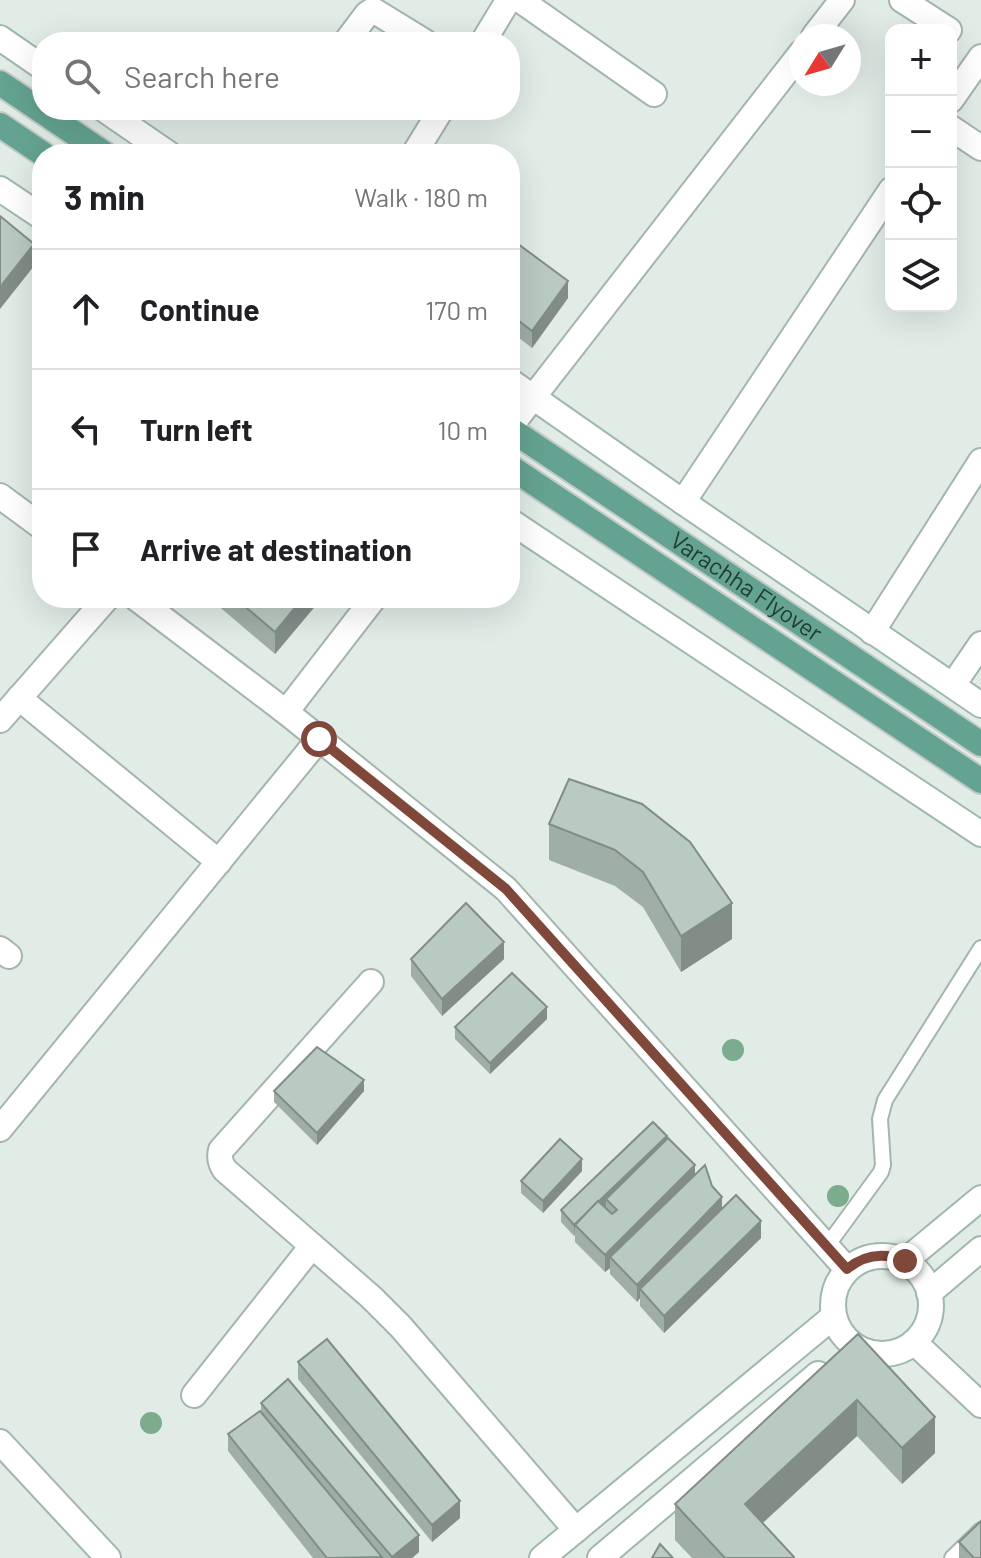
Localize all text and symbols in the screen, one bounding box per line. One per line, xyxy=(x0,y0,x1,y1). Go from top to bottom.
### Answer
north arrow xyxy=(789,24,861,96)
map controls xyxy=(885,24,957,312)
button: + xyxy=(885,24,957,96)
search box xyxy=(32,32,520,120)
icon: search xyxy=(60,54,104,98)
text: Search here xyxy=(124,58,280,94)
button: − xyxy=(885,96,957,168)
button: locate xyxy=(885,168,957,240)
text: 3 min xyxy=(64,176,145,217)
text: Walk · 180 m xyxy=(354,181,488,212)
button: layers xyxy=(885,240,957,312)
icon: ahead xyxy=(64,287,108,331)
text: Continue xyxy=(140,291,260,327)
text: 170 m xyxy=(425,294,488,325)
icon: left xyxy=(64,407,108,451)
text: Turn left xyxy=(140,411,253,447)
text: 10 m xyxy=(438,414,488,445)
street label: Varachha Flyover xyxy=(665,524,829,647)
icon: arrive xyxy=(64,527,108,571)
text: Arrive at destination xyxy=(140,531,412,567)
route start xyxy=(301,721,337,757)
route end xyxy=(887,1243,923,1279)

